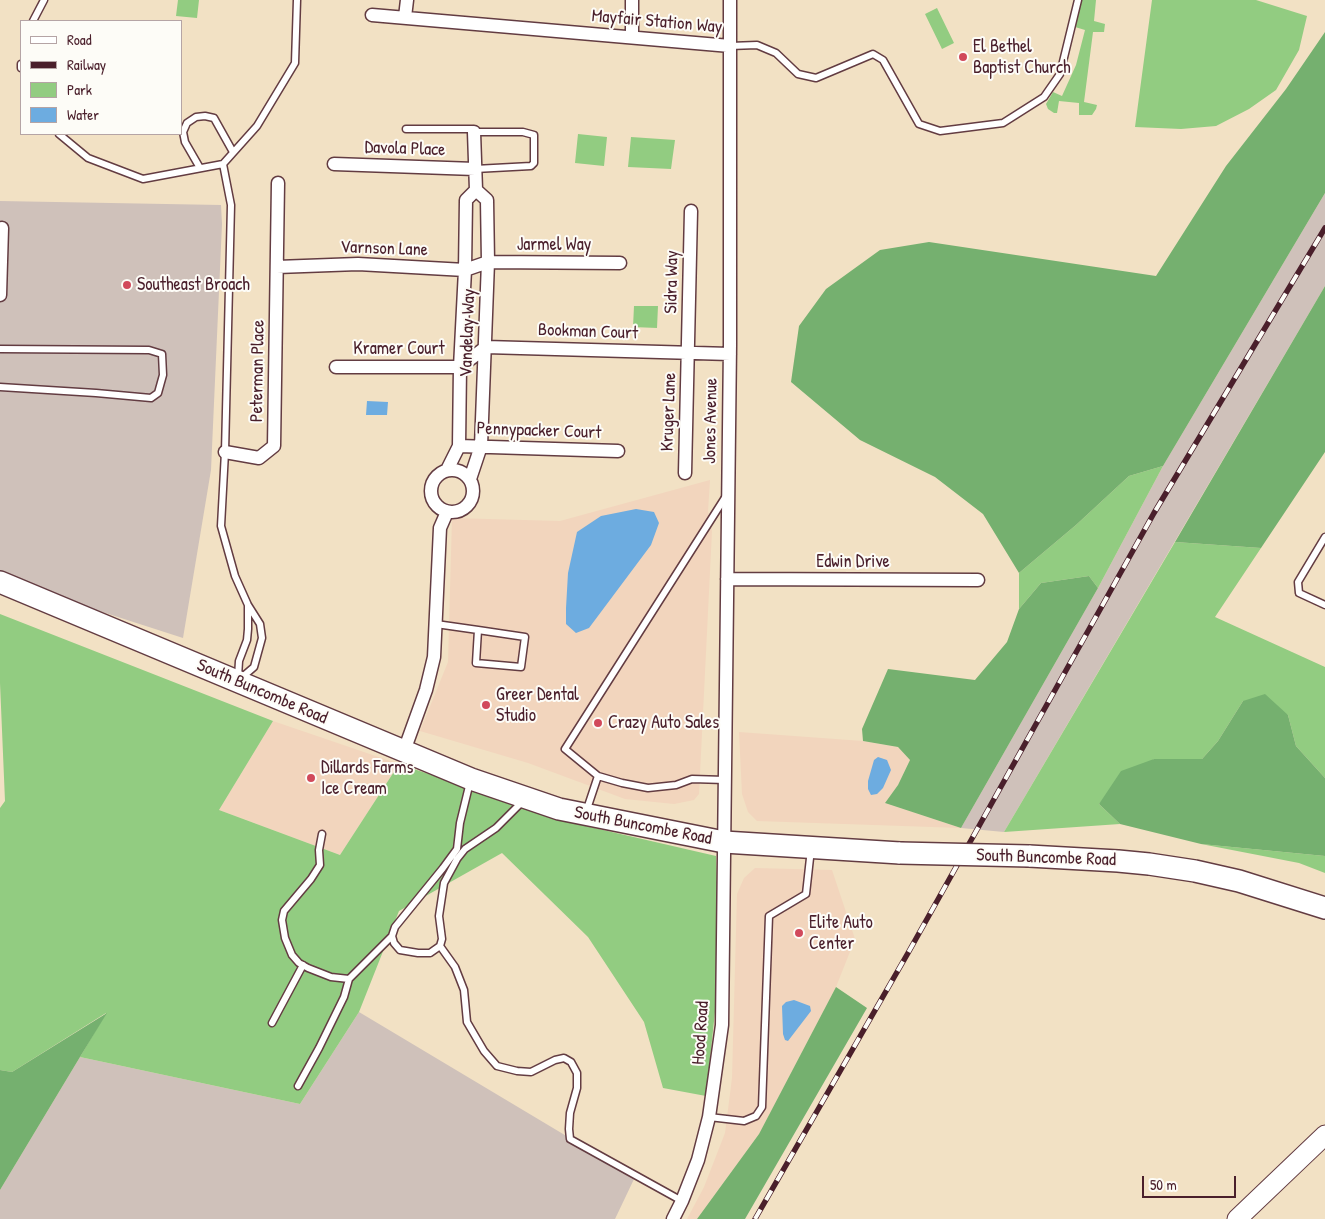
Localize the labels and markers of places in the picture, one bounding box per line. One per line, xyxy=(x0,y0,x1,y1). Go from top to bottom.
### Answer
place label: El Bethel Baptist Church xyxy=(973,36,1070,78)
marker: El Bethel Baptist Church xyxy=(957,51,969,63)
place label: Southeast Broach xyxy=(137,274,250,296)
marker: Southeast Broach xyxy=(121,279,133,291)
place label: Greer Dental Studio xyxy=(496,684,579,726)
marker: Greer Dental Studio xyxy=(480,699,492,711)
place label: Crazy Auto Sales xyxy=(608,712,719,734)
marker: Crazy Auto Sales xyxy=(592,717,604,729)
place label: Dillards Farms Ice Cream xyxy=(321,757,413,800)
marker: Dillards Farms Ice Cream xyxy=(305,772,317,784)
place label: Elite Auto Center xyxy=(809,912,873,954)
marker: Elite Auto Center xyxy=(793,927,805,939)

